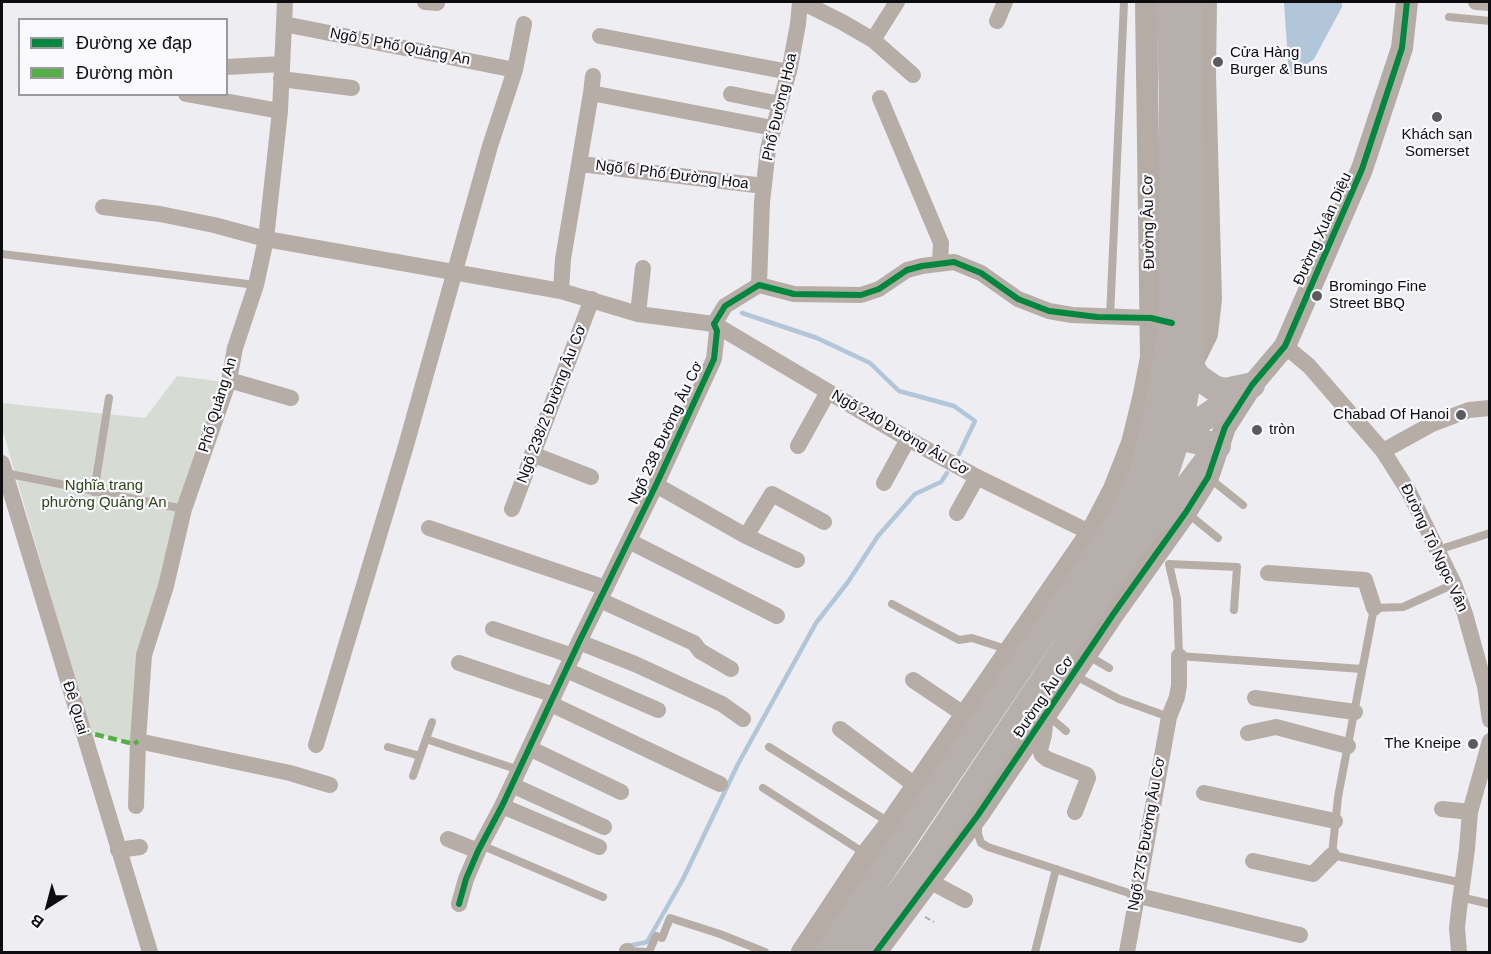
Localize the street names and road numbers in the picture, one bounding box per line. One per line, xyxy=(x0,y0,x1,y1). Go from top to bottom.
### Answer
street label: Ngõ 5 Phố Quảng An xyxy=(328,25,472,69)
street label: Phố Đường Hoa xyxy=(759,51,801,163)
street label: Ngõ 6 Phố Đường Hoa xyxy=(594,157,750,193)
street label: Đường Xuân Diệu xyxy=(1290,170,1356,288)
street label: Đường Âu Cơ xyxy=(1139,174,1159,270)
street label: Ngõ 238/2 Đường Âu Cơ xyxy=(513,322,591,486)
street label: Phố Quảng An xyxy=(195,355,241,455)
street label: Ngõ 238 Đường Âu Cơ xyxy=(625,359,707,507)
street label: Ngõ 240 Đường Âu Cơ xyxy=(828,386,972,480)
street label: Đường Tô Ngọc Vân xyxy=(1396,481,1472,615)
street label: Đường Âu Cơ xyxy=(1010,653,1078,741)
street label: Đê Quai xyxy=(58,679,92,737)
street label: Ngõ 275 Đường Âu Cơ xyxy=(1125,756,1169,912)

